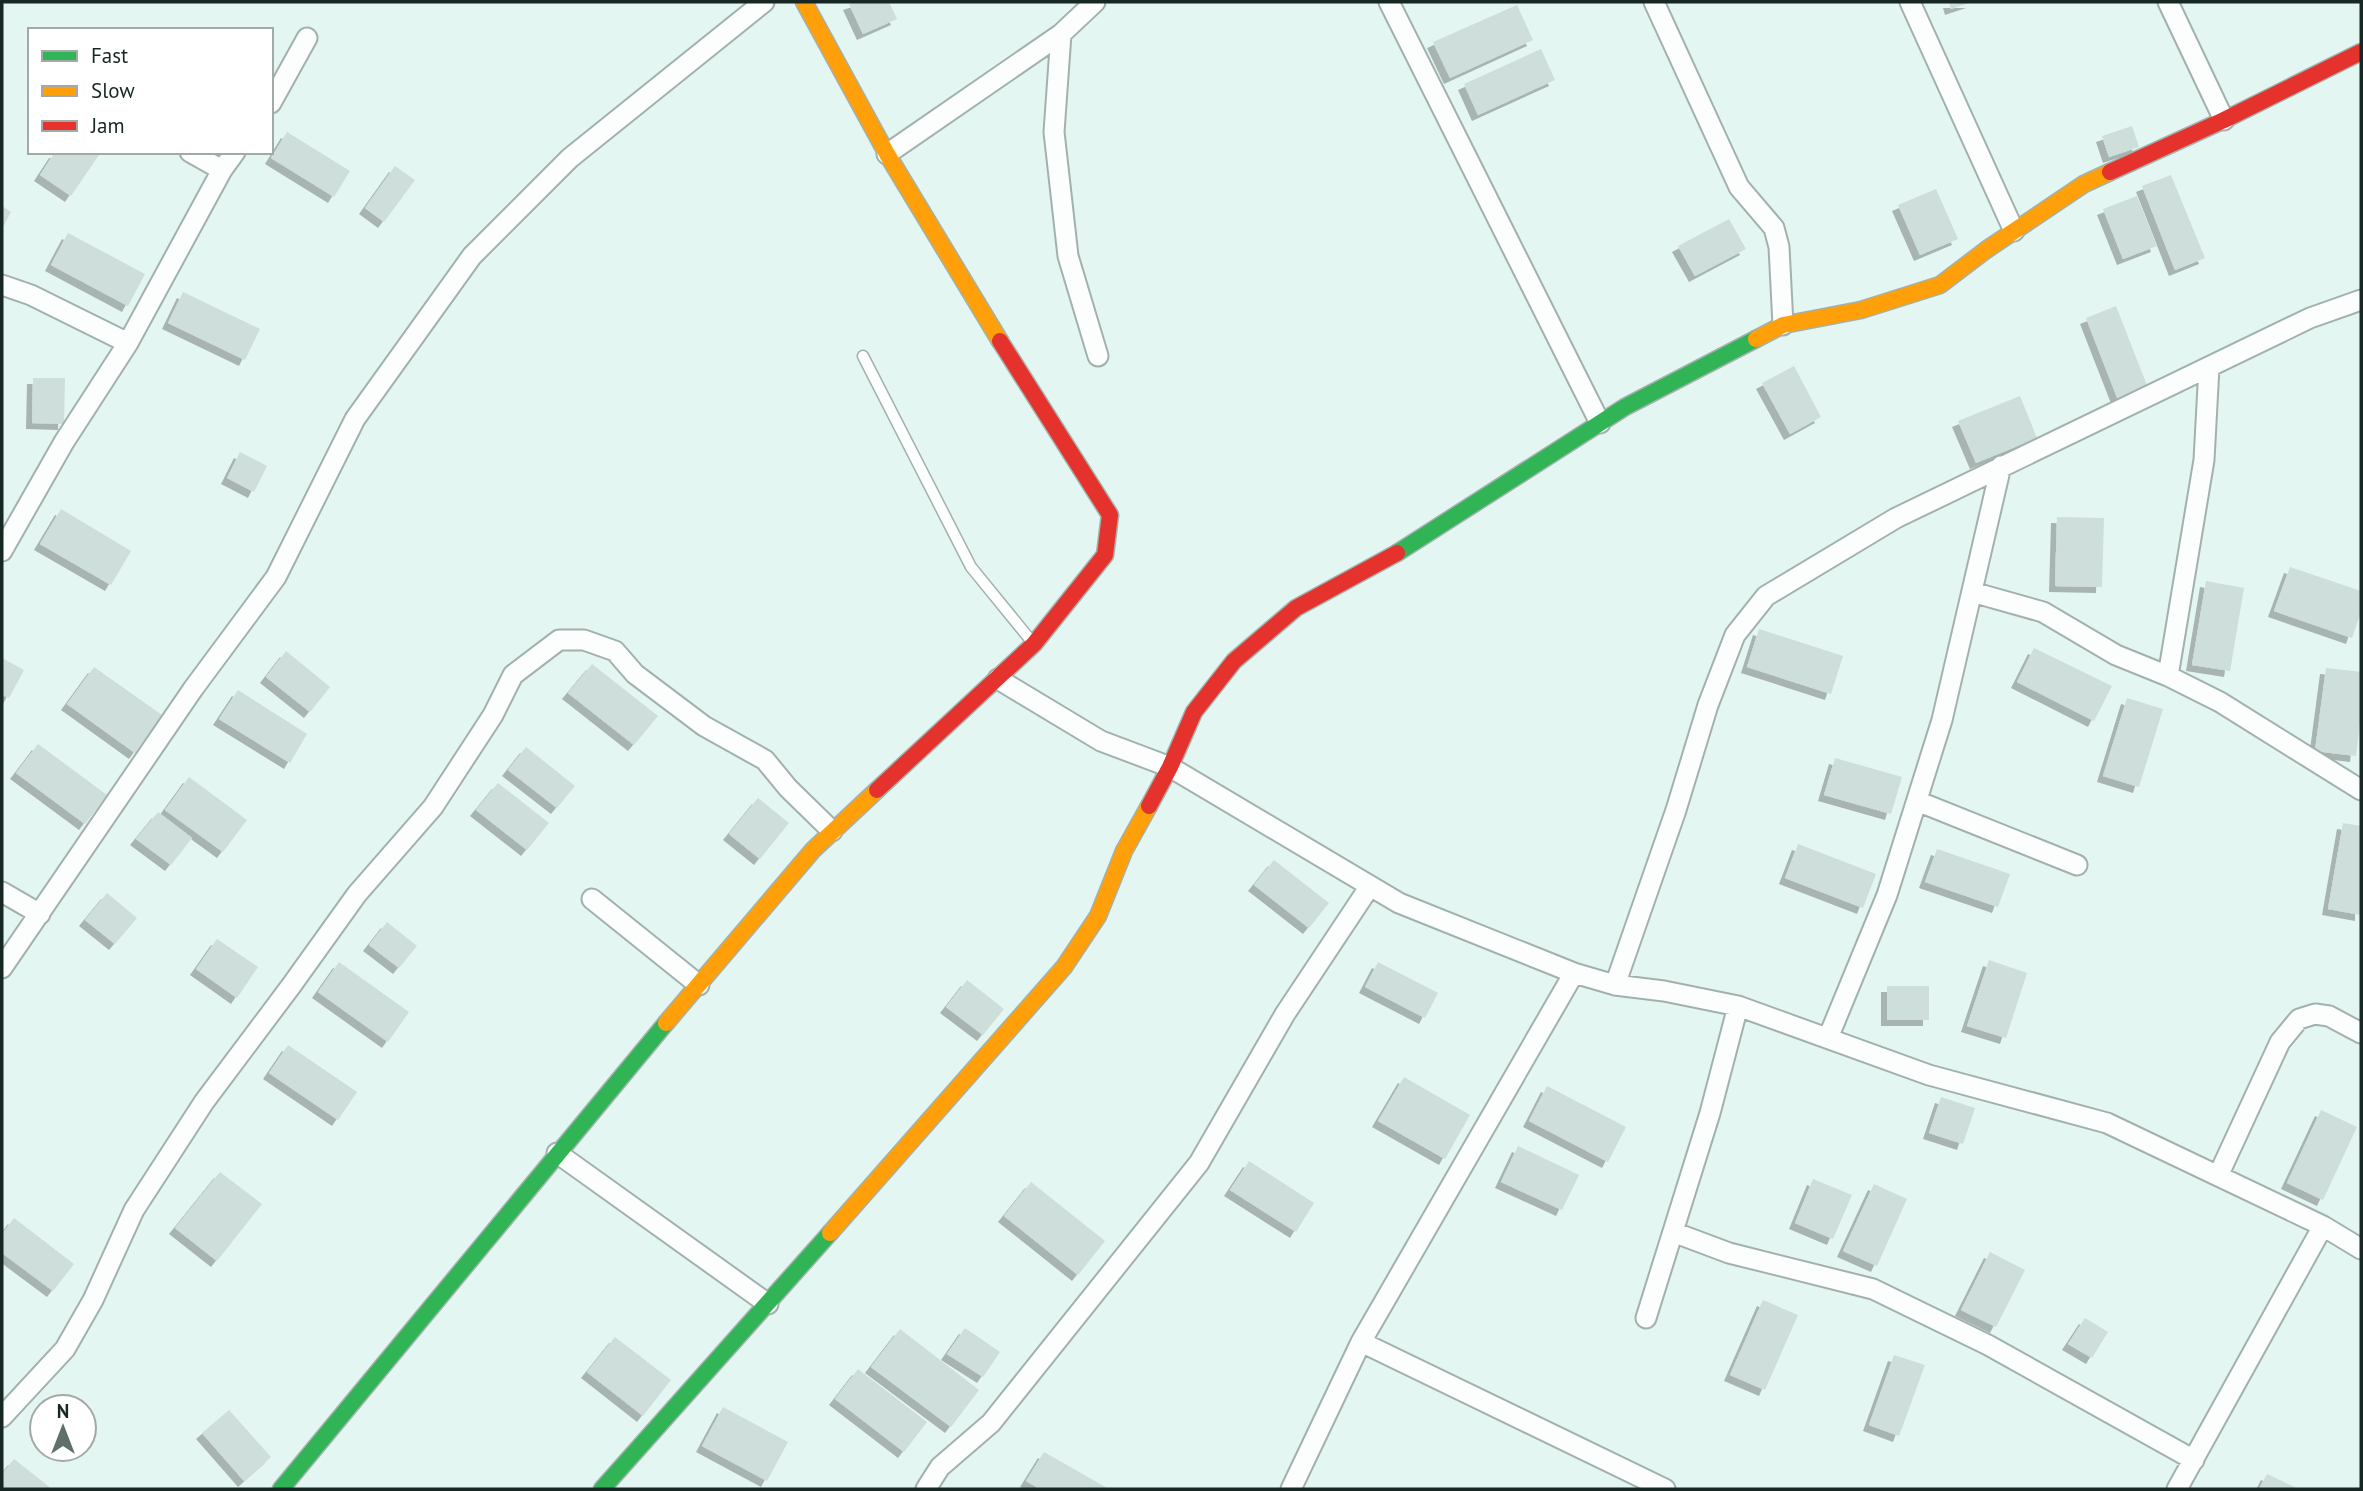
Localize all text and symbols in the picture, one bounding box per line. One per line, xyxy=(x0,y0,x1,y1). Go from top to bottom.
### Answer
legend xyxy=(28,28,273,154)
text: Fast xyxy=(91,42,128,69)
text: Slow xyxy=(91,77,135,104)
text: Jam xyxy=(90,112,125,139)
north arrow xyxy=(28,1393,98,1463)
text: N xyxy=(57,1399,69,1423)

